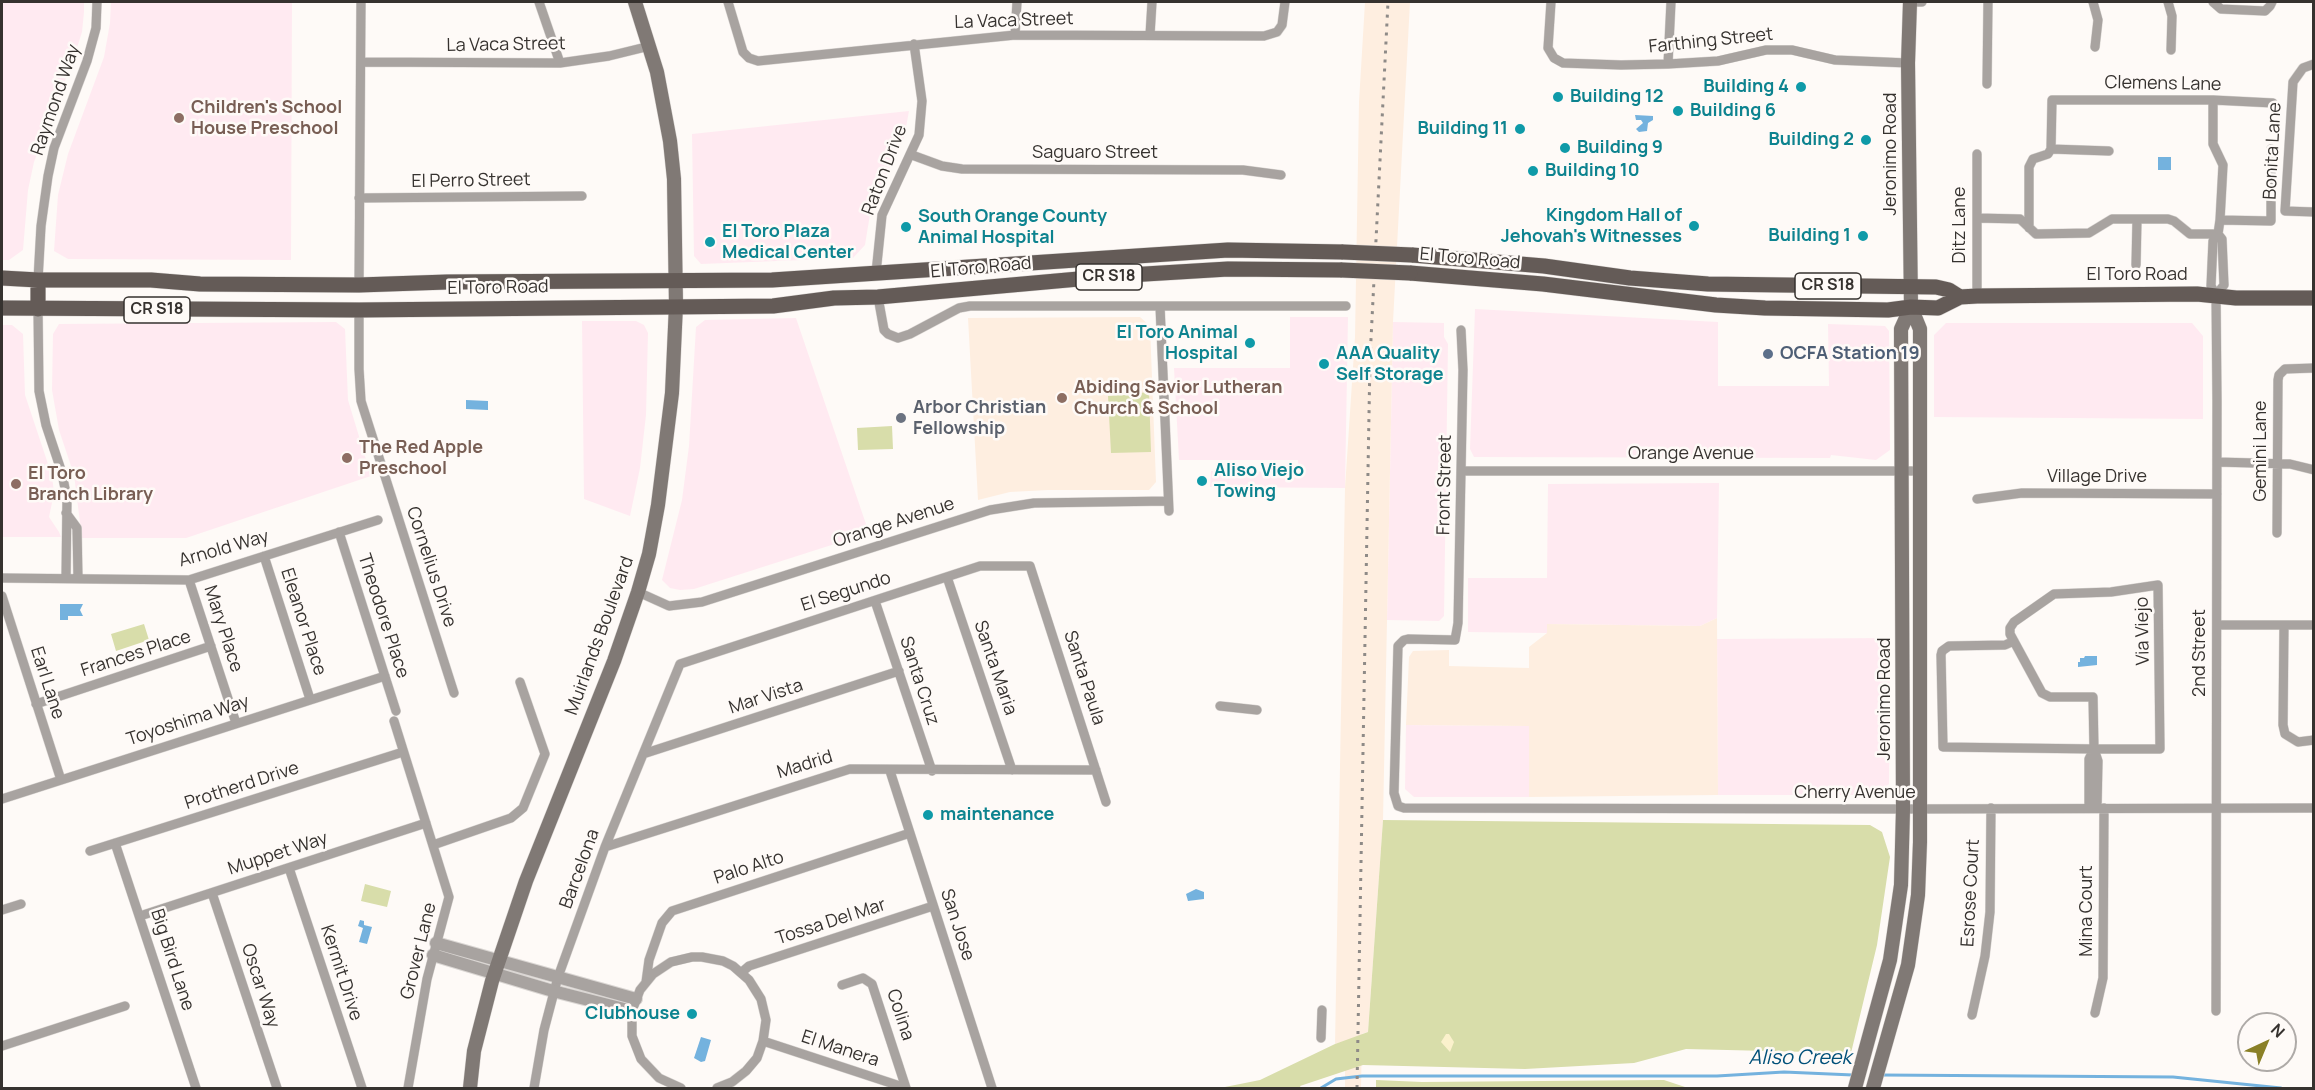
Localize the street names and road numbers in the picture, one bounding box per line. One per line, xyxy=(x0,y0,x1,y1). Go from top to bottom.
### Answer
street label: La Vaca Street xyxy=(954,8,1074,34)
street label: Farthing Street xyxy=(1648,24,1774,58)
street label: La Vaca Street xyxy=(446,33,566,57)
street label: Raymond Way xyxy=(27,42,85,158)
street label: Clemens Lane xyxy=(2104,72,2222,96)
street label: Jeronimo Road xyxy=(1880,93,1902,215)
street label: Bonita Lane xyxy=(2260,102,2286,200)
street label: Raton Drive xyxy=(858,122,912,218)
street label: Saguaro Street xyxy=(1032,142,1158,164)
street label: El Perro Street xyxy=(411,169,531,193)
street label: Ditz Lane xyxy=(1949,187,1971,263)
street label: El Toro Road xyxy=(1419,244,1521,274)
street label: El Toro Road xyxy=(930,253,1032,283)
road number: CR S18 xyxy=(1076,264,1142,290)
street label: El Toro Road xyxy=(2086,264,2188,286)
road number: CR S18 xyxy=(1795,273,1861,299)
street label: El Toro Road xyxy=(447,276,549,300)
road number: CR S18 xyxy=(124,297,190,323)
street label: Gemini Lane xyxy=(2250,400,2272,502)
street label: Front Street xyxy=(1433,435,1457,535)
street label: Orange Avenue xyxy=(1628,443,1754,465)
street label: Village Drive xyxy=(2047,466,2147,488)
street label: Orange Avenue xyxy=(831,493,957,553)
street label: Cornelius Drive xyxy=(401,504,461,630)
street label: Arnold Way xyxy=(177,526,271,572)
street label: Theodore Place xyxy=(353,551,413,681)
street label: Muirlands Boulevard xyxy=(561,554,639,718)
street label: Eleanor Place xyxy=(276,566,330,678)
street label: El Segundo xyxy=(798,567,894,617)
street label: Mary Place xyxy=(199,583,247,675)
street label: Via Viejo xyxy=(2132,596,2154,666)
street label: 2nd Street xyxy=(2189,609,2211,697)
street label: Santa Maria xyxy=(969,618,1021,718)
street label: Frances Place xyxy=(78,626,194,682)
street label: Santa Paula xyxy=(1059,628,1109,728)
street label: Santa Cruz xyxy=(894,634,944,728)
street label: Jeronimo Road xyxy=(1874,638,1896,760)
street label: Earl Lane xyxy=(25,644,69,722)
street label: Mar Vista xyxy=(726,675,806,719)
street label: Toyoshima Way xyxy=(124,691,252,751)
street label: Madrid xyxy=(775,746,835,784)
street label: Protherd Drive xyxy=(182,757,302,815)
street label: Cherry Avenue xyxy=(1794,782,1916,804)
street label: Barcelona xyxy=(556,826,604,912)
street label: Muppet Way xyxy=(225,828,331,880)
street label: Esrose Court xyxy=(1957,838,1985,948)
street label: Palo Alto xyxy=(711,847,787,889)
street label: Mina Court xyxy=(2076,865,2098,957)
street label: San Jose xyxy=(935,886,979,964)
street label: Tossa Del Mar xyxy=(773,894,889,950)
street label: Grover Lane xyxy=(397,900,441,1002)
street label: Big Bird Lane xyxy=(145,906,199,1014)
street label: Kermit Drive xyxy=(315,922,367,1024)
street label: Oscar Way xyxy=(236,941,284,1031)
street label: Colina xyxy=(882,987,918,1043)
street label: El Manera xyxy=(798,1026,882,1072)

